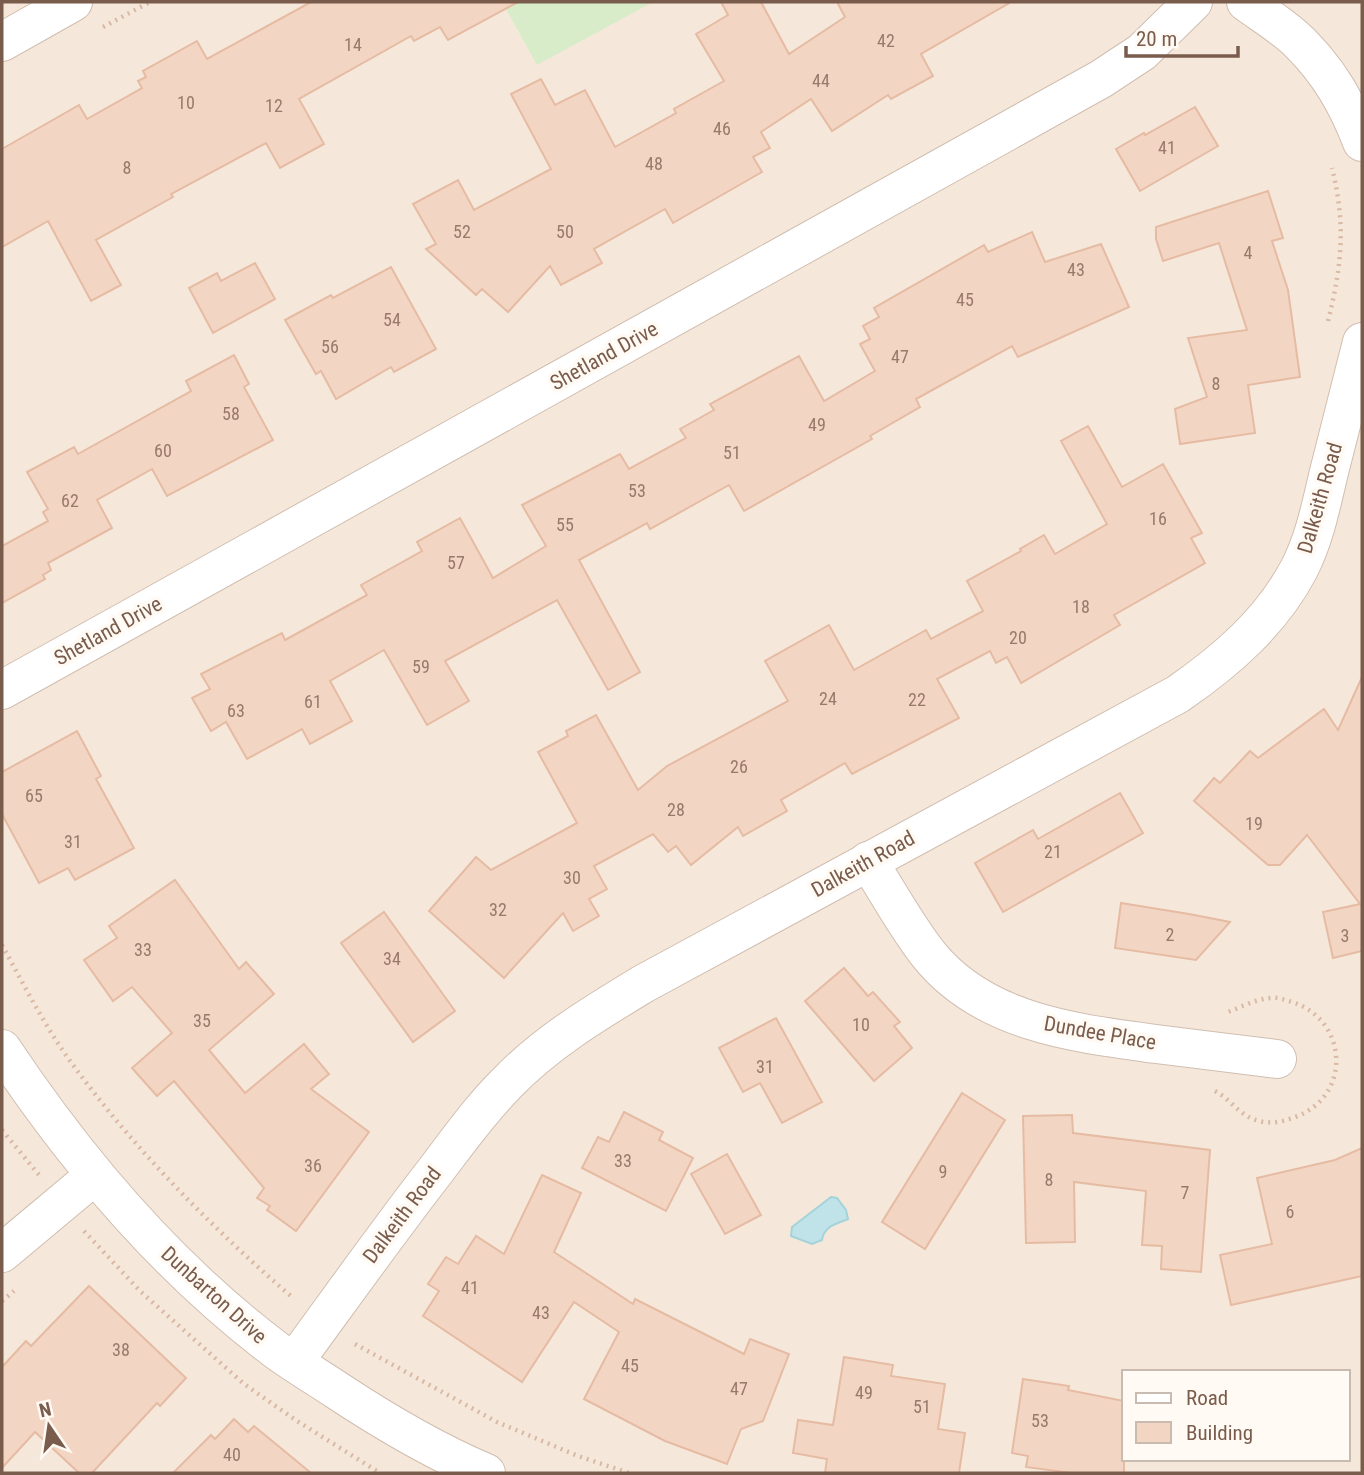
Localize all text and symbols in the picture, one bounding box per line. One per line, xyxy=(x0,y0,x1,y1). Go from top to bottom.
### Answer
scale bar xyxy=(1126,14,1238,58)
text: 20 m xyxy=(1136,27,1177,51)
house number: 42 xyxy=(877,30,895,51)
house number: 14 xyxy=(344,34,362,55)
house number: 44 xyxy=(812,70,830,91)
house number: 10 xyxy=(177,92,195,113)
house number: 12 xyxy=(265,95,283,116)
house number: 46 xyxy=(713,118,731,139)
house number: 41 xyxy=(1158,137,1176,158)
house number: 48 xyxy=(645,153,663,174)
house number: 8 xyxy=(123,157,131,178)
house number: 52 xyxy=(453,221,471,242)
house number: 50 xyxy=(556,221,574,242)
house number: 4 xyxy=(1244,242,1253,263)
house number: 43 xyxy=(1067,259,1085,280)
house number: 45 xyxy=(956,289,974,310)
house number: 54 xyxy=(383,309,401,330)
street label: Shetland Drive xyxy=(546,317,662,395)
house number: 56 xyxy=(321,336,339,357)
house number: 47 xyxy=(891,346,909,367)
house number: 8 xyxy=(1212,373,1220,394)
house number: 58 xyxy=(222,403,240,424)
house number: 49 xyxy=(808,414,826,435)
house number: 60 xyxy=(154,440,172,461)
street label: Dalkeith Road xyxy=(1293,440,1347,556)
house number: 51 xyxy=(723,442,741,463)
house number: 53 xyxy=(628,480,646,501)
house number: 62 xyxy=(61,490,79,511)
house number: 16 xyxy=(1149,508,1167,529)
house number: 55 xyxy=(556,514,574,535)
house number: 57 xyxy=(447,552,465,573)
street label: Shetland Drive xyxy=(50,592,166,670)
house number: 18 xyxy=(1072,596,1090,617)
house number: 20 xyxy=(1009,627,1027,648)
house number: 59 xyxy=(412,656,430,677)
house number: 24 xyxy=(819,688,837,709)
house number: 22 xyxy=(908,689,926,710)
house number: 61 xyxy=(304,691,322,712)
house number: 63 xyxy=(227,700,245,721)
house number: 26 xyxy=(730,756,748,777)
house number: 65 xyxy=(25,785,43,806)
house number: 28 xyxy=(667,799,685,820)
house number: 19 xyxy=(1245,813,1263,834)
street label: Dalkeith Road xyxy=(807,826,919,902)
house number: 31 xyxy=(64,831,82,852)
house number: 21 xyxy=(1044,841,1062,862)
house number: 30 xyxy=(563,867,581,888)
house number: 32 xyxy=(489,899,507,920)
house number: 2 xyxy=(1166,924,1175,945)
house number: 3 xyxy=(1341,925,1349,946)
house number: 33 xyxy=(134,939,152,960)
house number: 34 xyxy=(383,948,401,969)
house number: 35 xyxy=(193,1010,211,1031)
street label: Dundee Place xyxy=(1042,1011,1158,1055)
house number: 10 xyxy=(852,1014,870,1035)
house number: 31 xyxy=(756,1056,774,1077)
house number: 33 xyxy=(614,1150,632,1171)
house number: 36 xyxy=(304,1155,322,1176)
house number: 9 xyxy=(939,1161,947,1182)
street label: Dalkeith Road xyxy=(358,1162,446,1268)
house number: 8 xyxy=(1045,1169,1053,1190)
house number: 7 xyxy=(1181,1182,1190,1203)
house number: 6 xyxy=(1286,1201,1294,1222)
street label: Dunbarton Drive xyxy=(157,1242,272,1349)
house number: 41 xyxy=(461,1277,479,1298)
house number: 43 xyxy=(532,1302,550,1323)
house number: 38 xyxy=(112,1339,130,1360)
house number: 45 xyxy=(621,1355,639,1376)
legend xyxy=(1122,1370,1350,1461)
house number: 47 xyxy=(730,1378,748,1399)
house number: 49 xyxy=(855,1382,873,1403)
text: Road xyxy=(1186,1386,1228,1410)
north arrow xyxy=(14,1391,84,1461)
house number: 51 xyxy=(913,1396,931,1417)
text: N xyxy=(37,1397,54,1422)
house number: 53 xyxy=(1031,1410,1049,1431)
text: Building xyxy=(1186,1421,1253,1445)
house number: 40 xyxy=(223,1444,241,1465)

